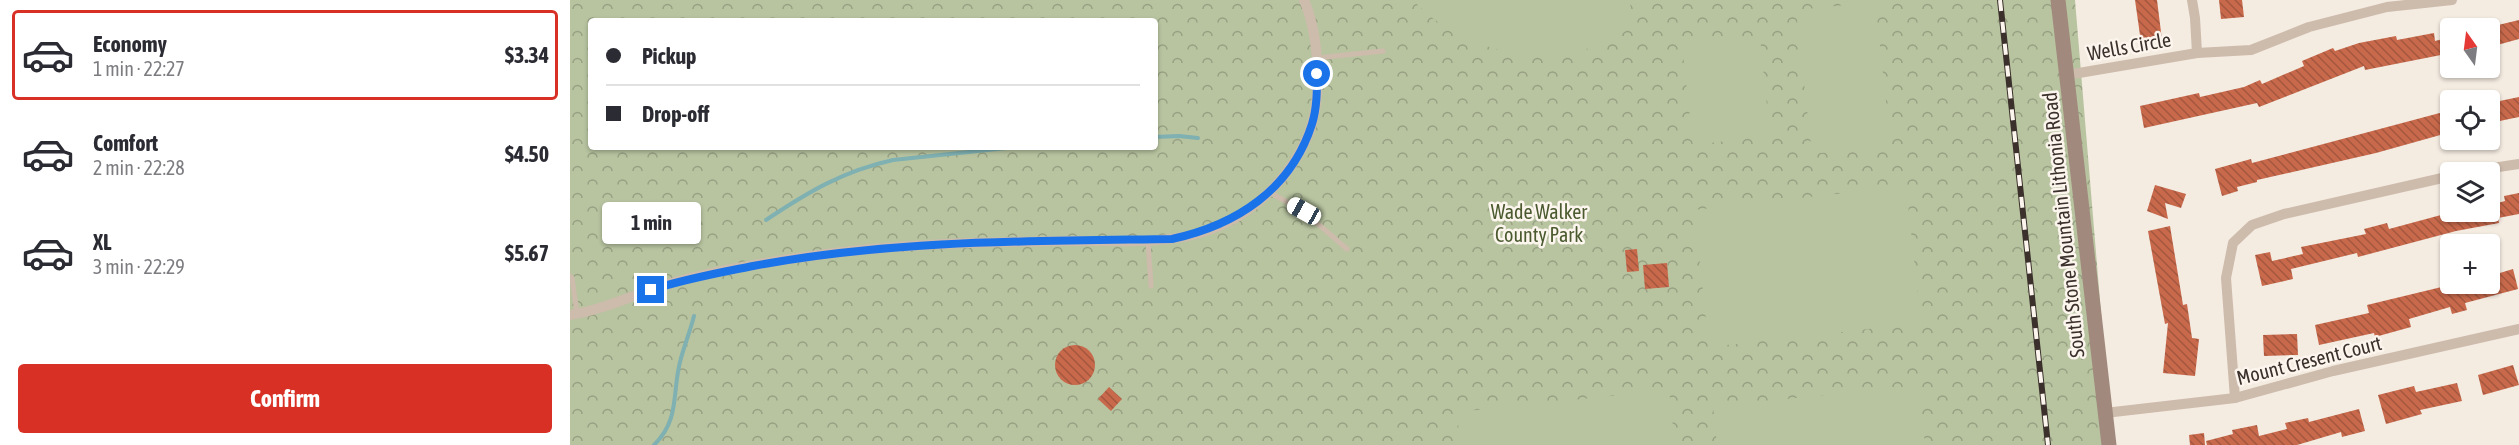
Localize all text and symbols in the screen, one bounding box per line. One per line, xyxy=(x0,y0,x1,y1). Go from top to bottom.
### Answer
north arrow xyxy=(2440,18,2500,78)
map controls xyxy=(2440,18,2500,294)
street label: Wells Circle xyxy=(2085,27,2173,65)
icon: car xyxy=(21,28,75,82)
text: Economy xyxy=(93,31,167,57)
text: $3.34 xyxy=(505,42,549,68)
text: Pickup xyxy=(642,43,697,69)
text: 1 min · 22:27 xyxy=(93,57,185,80)
route start xyxy=(1303,60,1330,87)
button: locate xyxy=(2440,90,2500,150)
street label: South Stone Mountain Lithonia Road xyxy=(2038,91,2088,359)
text: Drop-off xyxy=(642,101,709,127)
icon: car xyxy=(21,127,75,181)
text: Comfort xyxy=(93,130,158,156)
text: $4.50 xyxy=(505,141,549,167)
text: 2 min · 22:28 xyxy=(93,156,185,179)
button: layers xyxy=(2440,162,2500,222)
car xyxy=(1284,194,1324,228)
park label: Wade Walker County Park xyxy=(1491,200,1588,246)
callout: 1 min xyxy=(602,203,700,245)
text: 1 min xyxy=(631,211,672,234)
icon: car xyxy=(21,226,75,280)
text: XL xyxy=(93,229,111,255)
button: + xyxy=(2440,234,2500,294)
text: $5.67 xyxy=(505,240,549,266)
text: 3 min · 22:29 xyxy=(93,255,185,278)
route end xyxy=(637,276,664,303)
street label: Mount Cresent Court xyxy=(2234,331,2384,389)
button: Confirm xyxy=(18,364,552,433)

